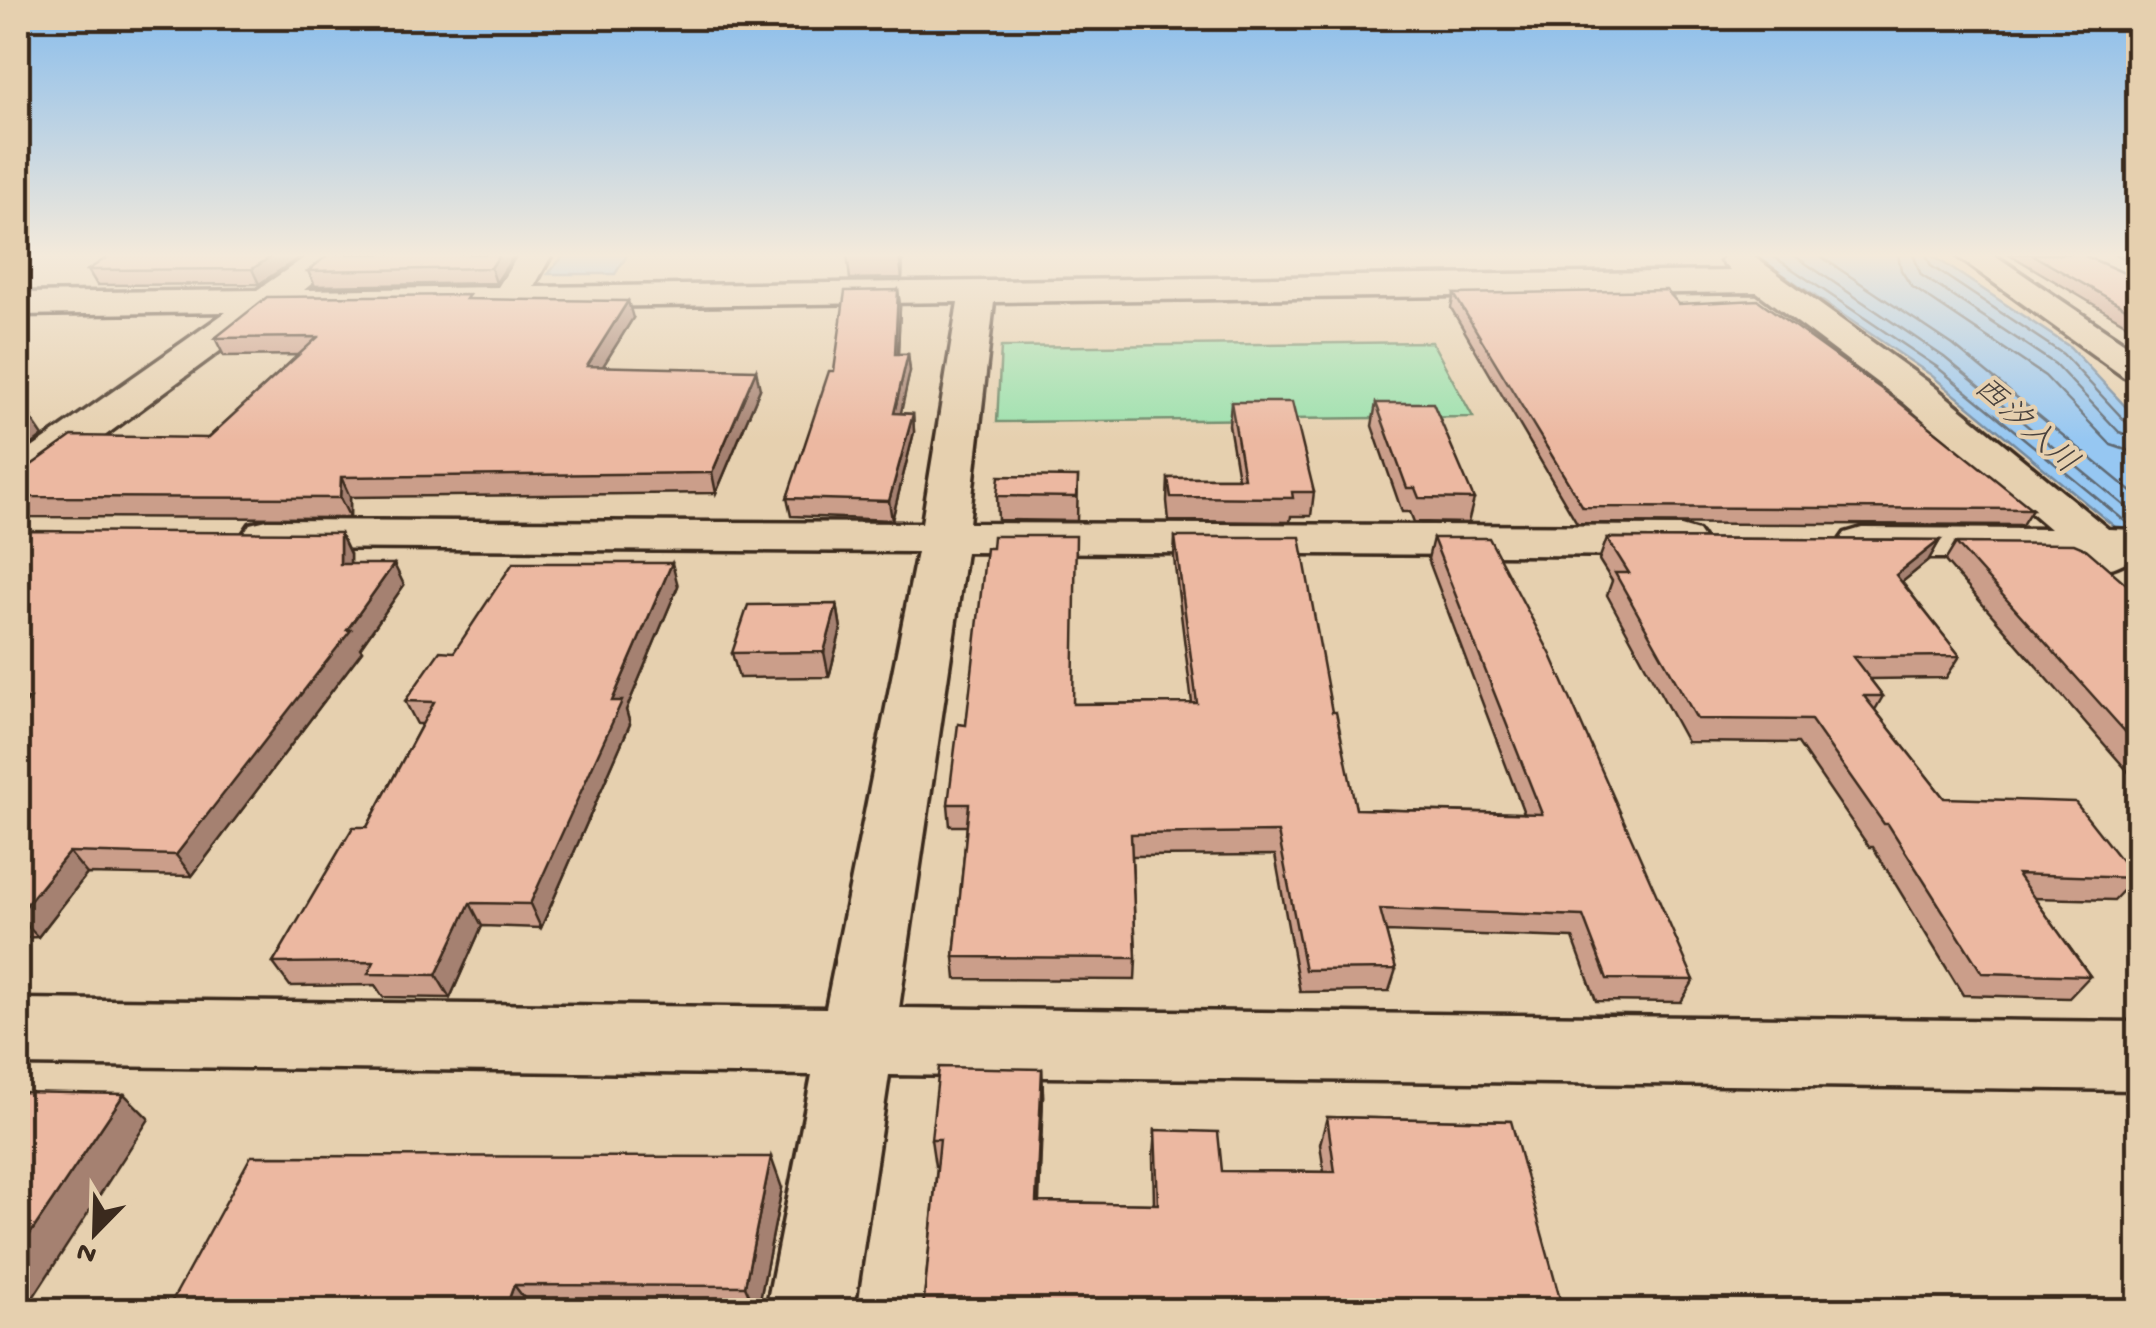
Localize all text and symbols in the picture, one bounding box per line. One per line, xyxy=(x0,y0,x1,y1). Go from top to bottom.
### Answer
water label: 西汐入川 xyxy=(1964,369,2085,484)
north arrow xyxy=(45,1183,145,1283)
text: N xyxy=(72,1233,102,1271)

